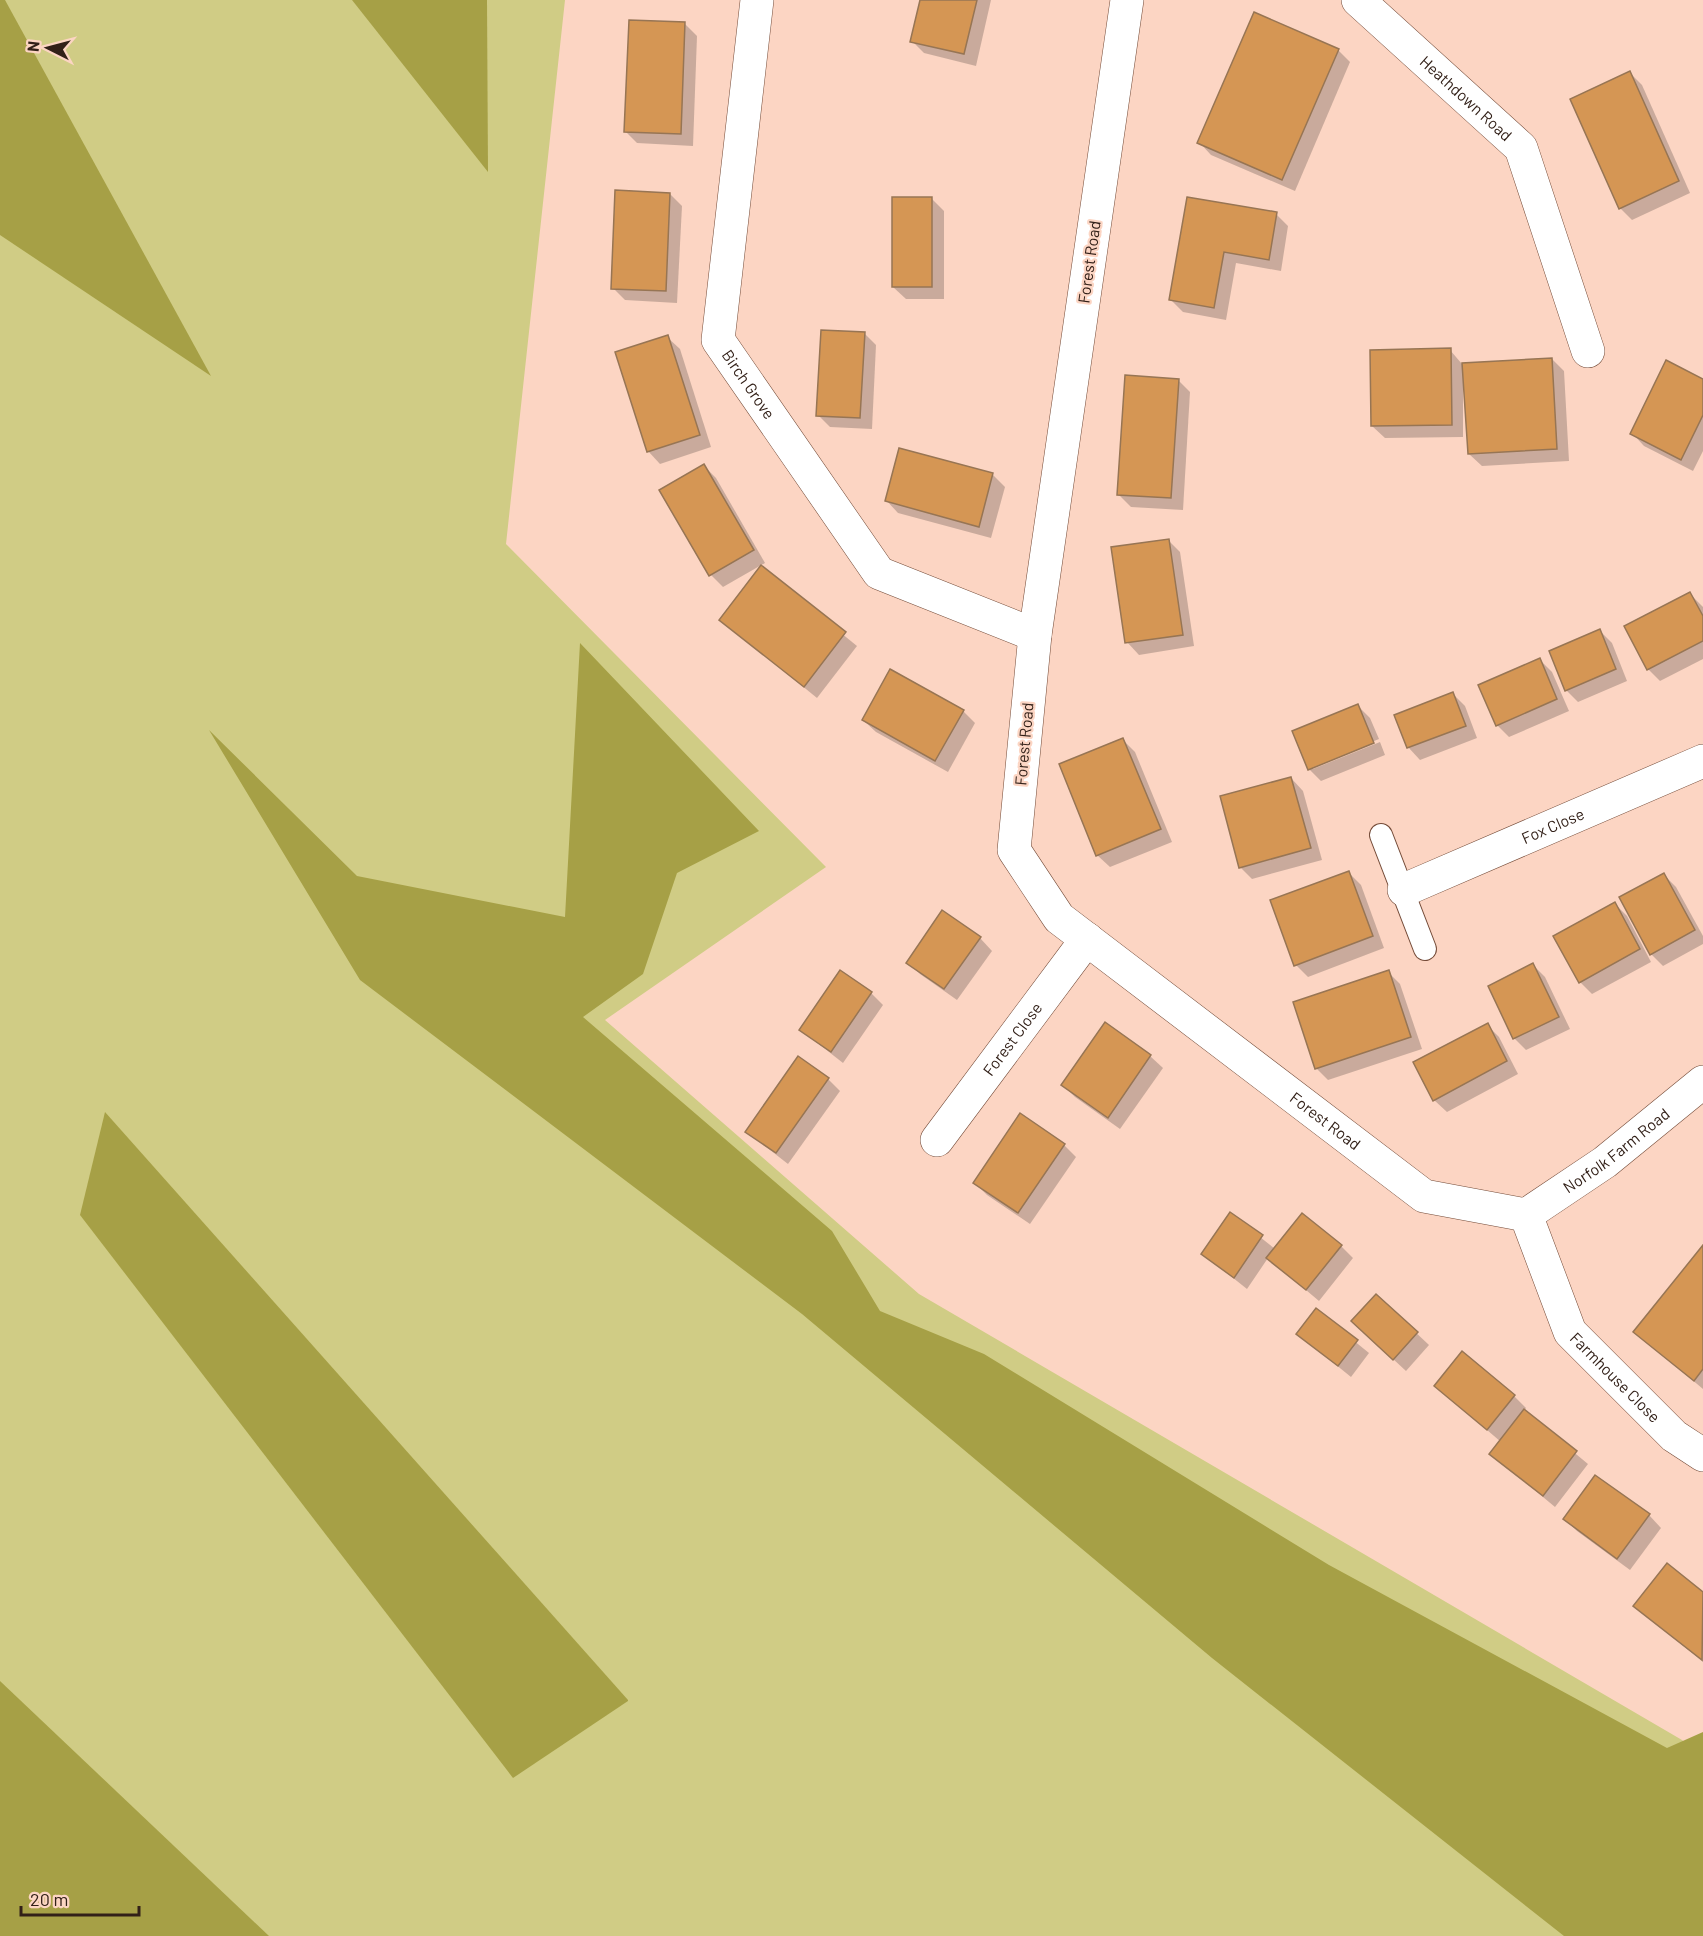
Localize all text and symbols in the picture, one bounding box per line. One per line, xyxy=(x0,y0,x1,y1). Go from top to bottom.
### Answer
north arrow xyxy=(18,18,78,78)
text: N xyxy=(23,40,43,53)
street label: Heathdown Road xyxy=(1417,51,1516,144)
street label: Forest Road xyxy=(1073,219,1104,305)
street label: Birch Grove xyxy=(718,346,779,422)
street label: Forest Road xyxy=(1010,702,1037,786)
street label: Fox Close xyxy=(1518,804,1587,847)
street label: Forest Close xyxy=(979,998,1045,1079)
street label: Forest Road xyxy=(1287,1088,1365,1153)
street label: Norfolk Farm Road xyxy=(1559,1104,1673,1196)
street label: Farmhouse Close xyxy=(1567,1328,1665,1426)
scale bar xyxy=(21,1879,140,1917)
text: 20 m xyxy=(30,1888,68,1910)

